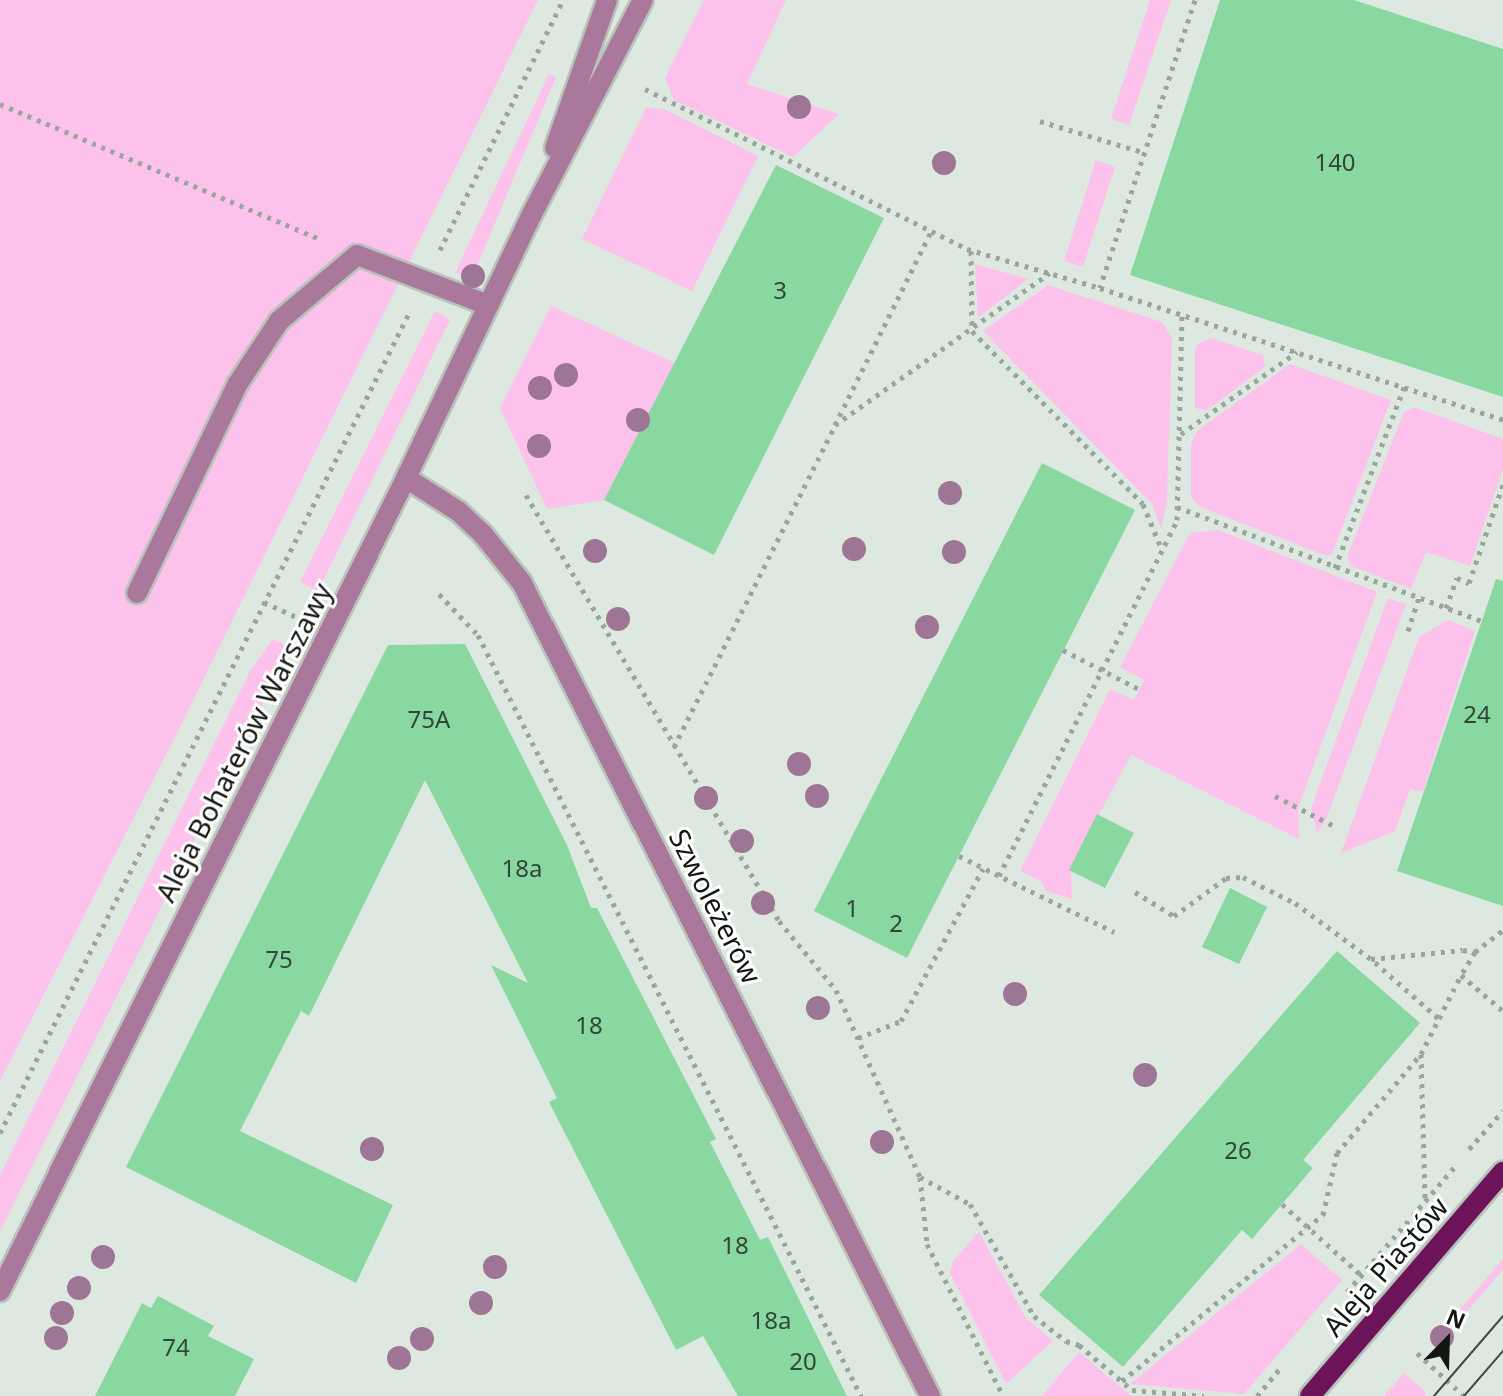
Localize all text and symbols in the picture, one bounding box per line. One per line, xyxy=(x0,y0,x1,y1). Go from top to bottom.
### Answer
house number: 140 xyxy=(1314,148,1356,176)
house number: 3 xyxy=(773,276,787,304)
street label: Aleja Bohaterów Warszawy xyxy=(148,577,338,907)
house number: 24 xyxy=(1463,700,1491,728)
house number: 75A xyxy=(408,705,450,733)
street label: Szwoleżerów xyxy=(663,823,769,989)
house number: 18a xyxy=(502,854,542,882)
house number: 1 xyxy=(845,894,859,922)
house number: 2 xyxy=(889,909,903,937)
house number: 75 xyxy=(265,945,293,973)
house number: 18 xyxy=(575,1011,603,1039)
house number: 26 xyxy=(1224,1136,1252,1164)
street label: Aleja Piastów xyxy=(1316,1190,1454,1342)
house number: 18 xyxy=(721,1231,749,1259)
north arrow xyxy=(1407,1300,1487,1380)
text: N xyxy=(1442,1301,1470,1335)
house number: 18a xyxy=(751,1306,791,1334)
house number: 74 xyxy=(162,1333,190,1361)
house number: 20 xyxy=(789,1347,817,1375)

